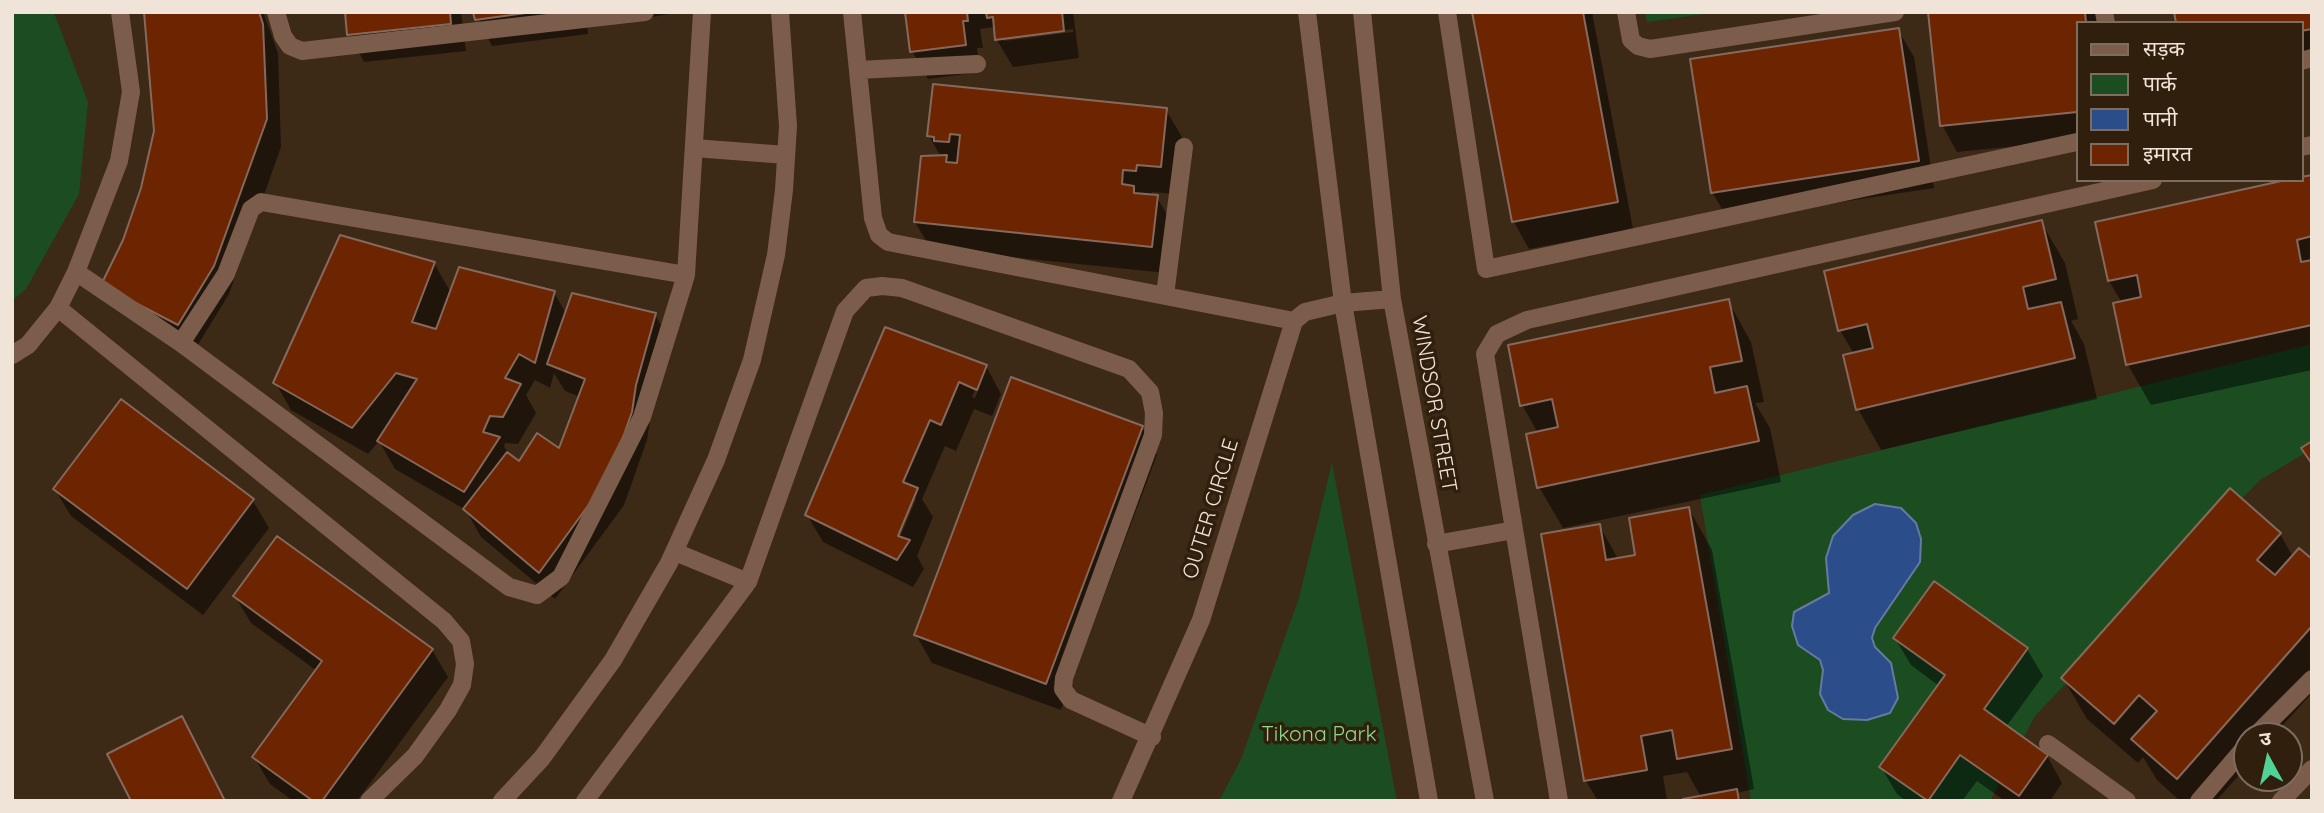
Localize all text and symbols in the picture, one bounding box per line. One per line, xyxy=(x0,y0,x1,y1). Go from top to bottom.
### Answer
legend xyxy=(2076,21,2303,182)
text: सड़क xyxy=(2143,35,2185,61)
text: पार्क xyxy=(2143,70,2177,96)
text: पानी xyxy=(2143,105,2177,131)
text: इमारत xyxy=(2143,140,2192,166)
street label: WINDSOR STREET xyxy=(1406,314,1462,494)
street label: OUTER CIRCLE xyxy=(1178,436,1244,582)
park label: Tikona Park xyxy=(1261,722,1377,748)
north arrow xyxy=(2233,722,2303,792)
text: उ xyxy=(2258,726,2273,751)

